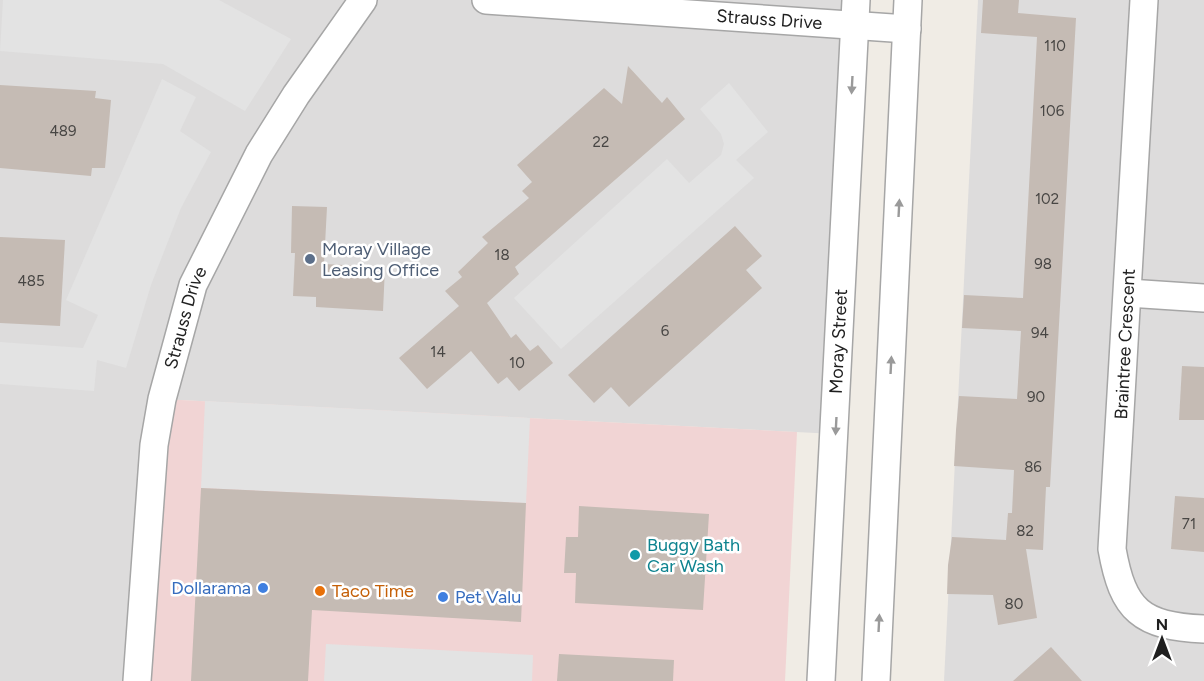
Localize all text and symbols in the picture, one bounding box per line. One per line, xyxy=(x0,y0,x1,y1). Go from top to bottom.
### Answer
street label: Strauss Drive xyxy=(716,5,823,34)
house number: 110 xyxy=(1044,37,1066,55)
one-way arrow xyxy=(847,75,856,94)
house number: 106 xyxy=(1040,102,1065,120)
house number: 489 xyxy=(49,122,77,140)
house number: 22 xyxy=(593,133,609,151)
house number: 102 xyxy=(1035,190,1059,208)
one-way arrow xyxy=(894,199,903,218)
place label: Moray Village Leasing Office xyxy=(322,238,439,281)
house number: 18 xyxy=(494,246,510,264)
marker: Moray Village Leasing Office xyxy=(303,252,317,266)
house number: 98 xyxy=(1034,255,1052,273)
street label: Strauss Drive xyxy=(160,262,212,371)
street label: Braintree Crescent xyxy=(1110,268,1140,420)
house number: 485 xyxy=(17,272,45,290)
street label: Moray Street xyxy=(825,288,852,395)
house number: 6 xyxy=(661,322,670,340)
house number: 94 xyxy=(1031,324,1049,342)
house number: 14 xyxy=(430,343,446,361)
house number: 10 xyxy=(509,354,525,372)
one-way arrow xyxy=(887,355,896,374)
house number: 90 xyxy=(1027,388,1045,406)
one-way arrow xyxy=(831,417,840,436)
house number: 86 xyxy=(1024,458,1042,476)
house number: 71 xyxy=(1182,515,1196,533)
house number: 82 xyxy=(1016,522,1034,540)
place label: Buggy Bath Car Wash xyxy=(647,534,740,577)
marker: Buggy Bath Car Wash xyxy=(628,548,642,562)
place label: Dollarama xyxy=(171,577,251,599)
place label: Taco Time xyxy=(332,580,414,602)
marker: Dollarama xyxy=(256,581,270,595)
marker: Taco Time xyxy=(313,584,327,598)
place label: Pet Valu xyxy=(455,586,521,608)
marker: Pet Valu xyxy=(436,590,450,604)
house number: 80 xyxy=(1005,595,1023,613)
north arrow xyxy=(1132,609,1192,669)
one-way arrow xyxy=(875,613,884,632)
text: N xyxy=(1156,615,1168,634)

